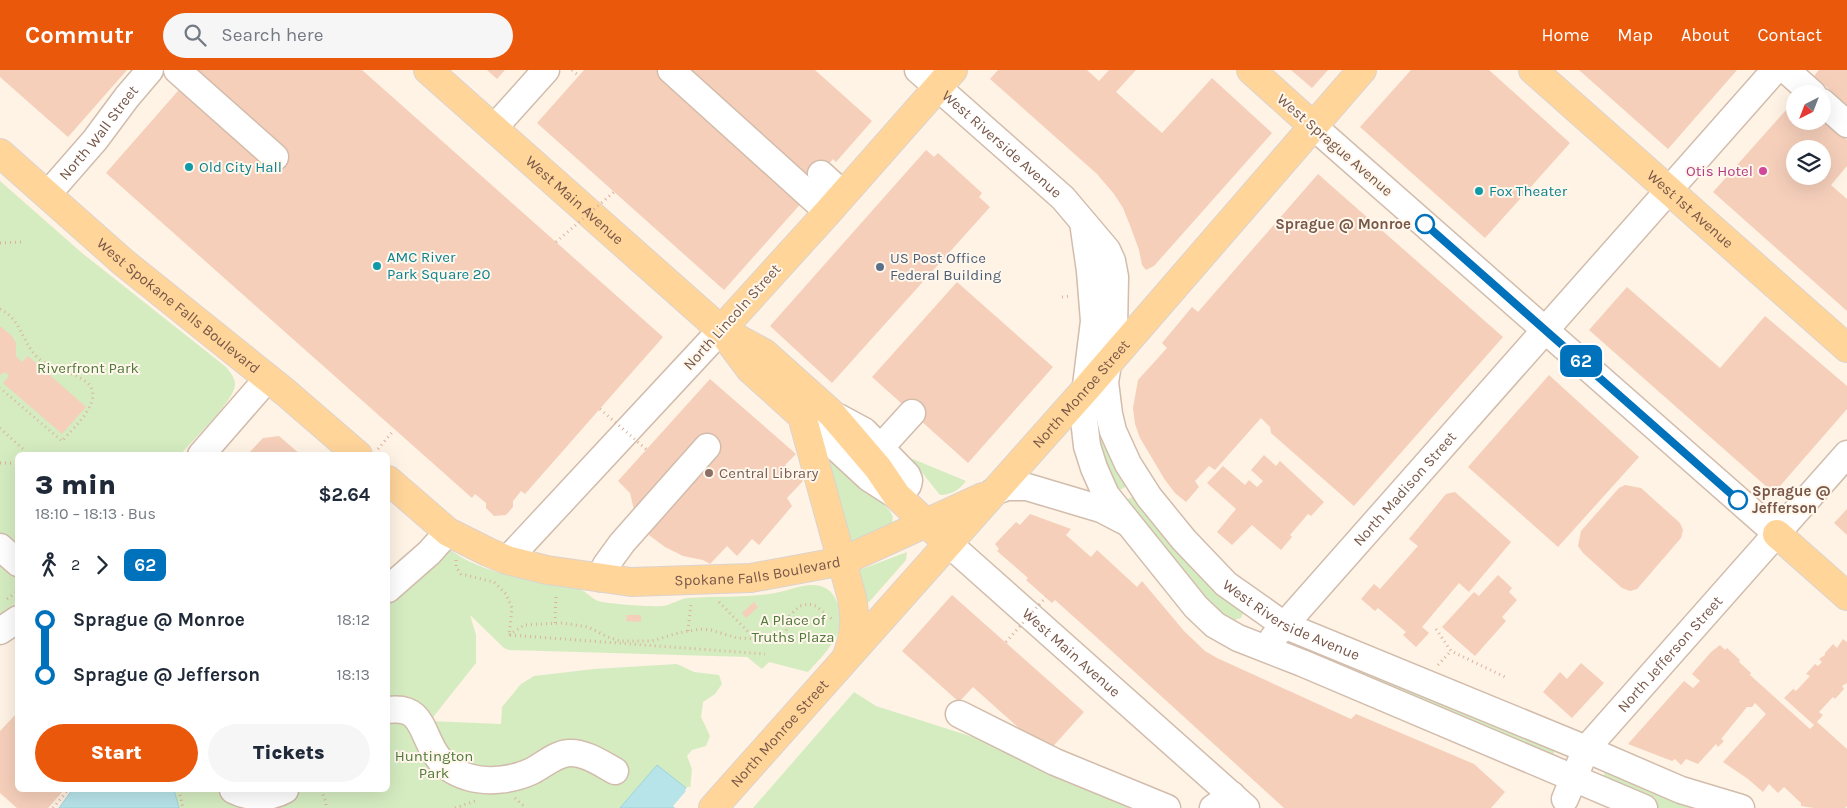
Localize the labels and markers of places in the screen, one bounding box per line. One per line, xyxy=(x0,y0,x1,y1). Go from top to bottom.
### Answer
place label: Old City Hall xyxy=(199,158,282,176)
marker: Old City Hall xyxy=(183,161,195,173)
place label: Otis Hotel xyxy=(1686,162,1753,180)
marker: Otis Hotel xyxy=(1757,165,1769,177)
place label: Fox Theater xyxy=(1489,182,1568,200)
marker: Fox Theater xyxy=(1473,185,1485,197)
marker: Sprague @ Monroe xyxy=(1415,214,1435,234)
place label: Sprague @ Monroe xyxy=(1275,215,1411,233)
place label: AMC River Park Square 20 xyxy=(387,248,491,283)
place label: US Post Office Federal Building xyxy=(890,249,1002,284)
marker: AMC River Park Square 20 xyxy=(371,260,383,272)
marker: US Post Office Federal Building xyxy=(874,261,886,273)
place label: Central Library xyxy=(719,464,819,482)
marker: Central Library xyxy=(703,467,715,479)
place label: Sprague @ Jefferson xyxy=(1752,482,1831,517)
marker: Sprague @ Jefferson xyxy=(1728,490,1748,510)

